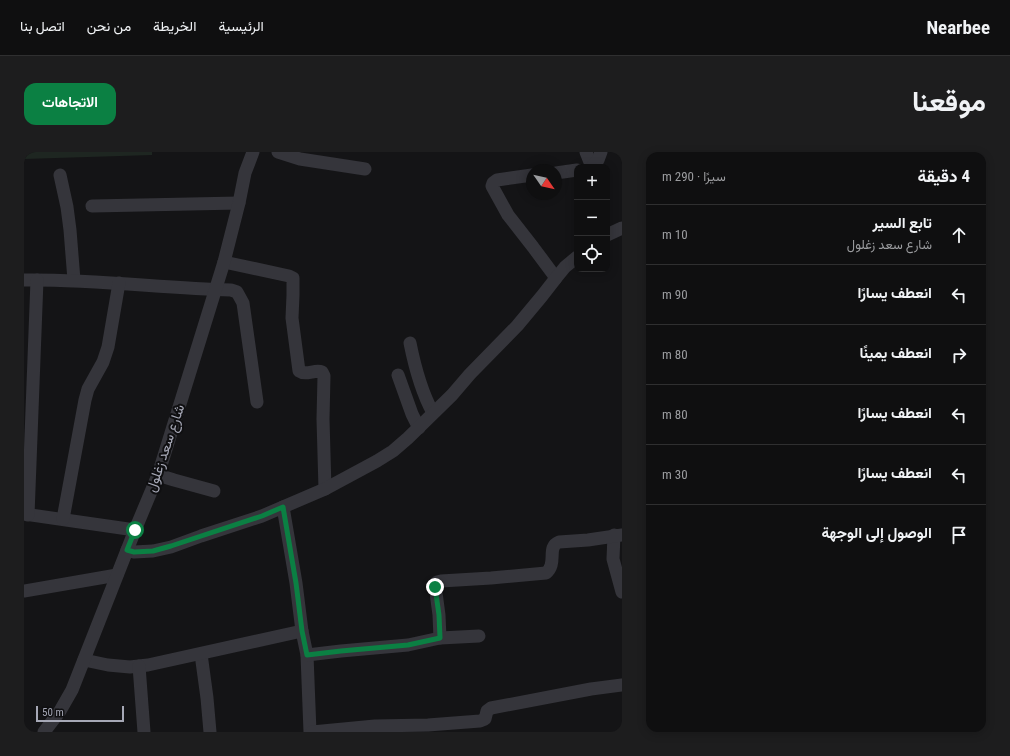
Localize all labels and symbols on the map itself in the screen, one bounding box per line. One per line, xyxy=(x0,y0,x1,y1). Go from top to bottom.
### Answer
north arrow xyxy=(526,164,562,200)
street label: شارع سعد زغلول xyxy=(143,402,190,495)
route start xyxy=(126,521,144,539)
route end xyxy=(426,578,444,596)
scale bar xyxy=(36,704,124,723)

